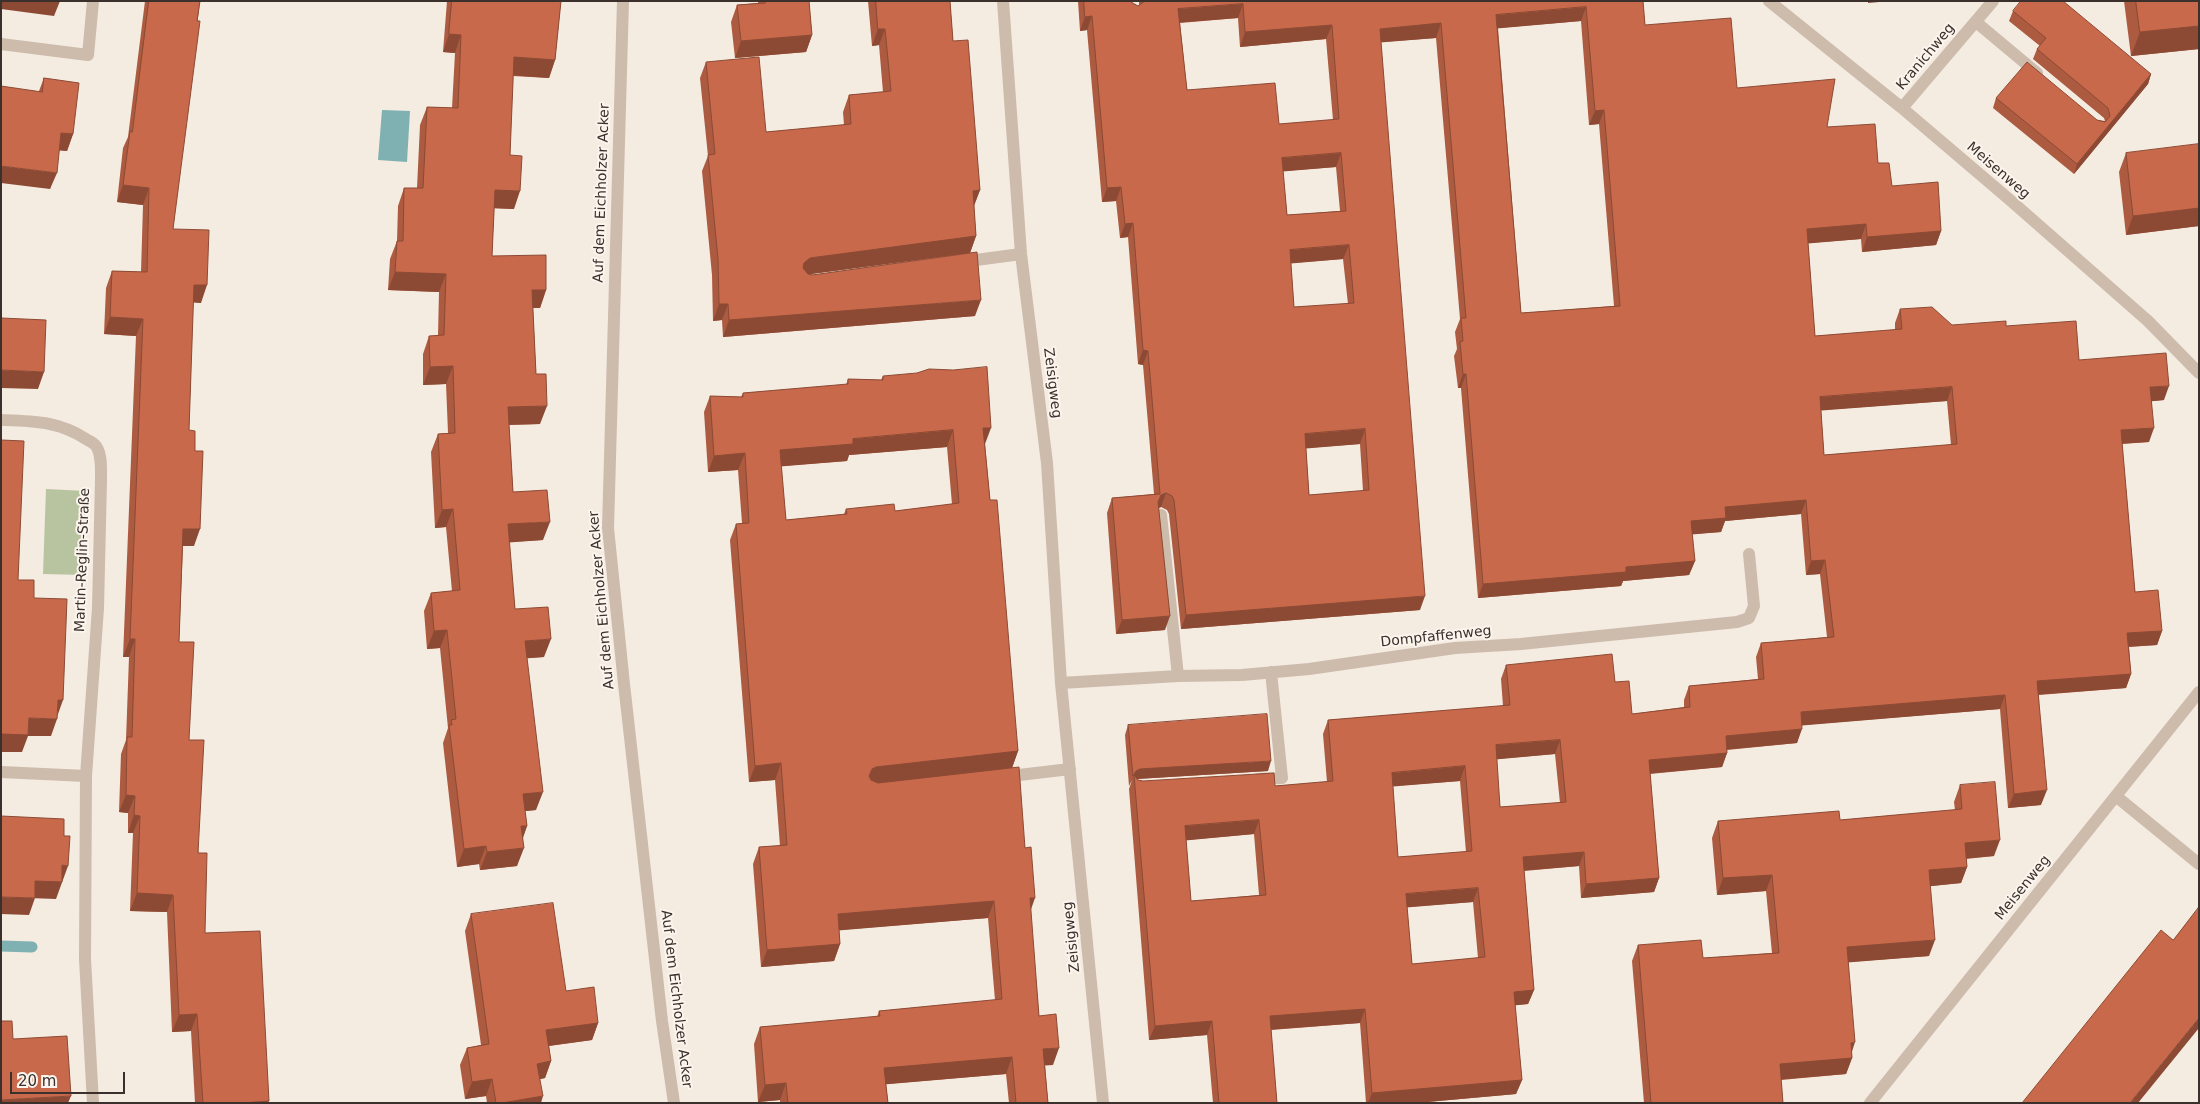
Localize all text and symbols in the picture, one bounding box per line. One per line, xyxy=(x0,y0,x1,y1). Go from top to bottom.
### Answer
street label: Kranichweg xyxy=(1893,20,1959,94)
street label: Auf dem Eichholzer Acker xyxy=(590,103,614,283)
street label: Meisenweg xyxy=(1963,139,2033,203)
street label: Zeisigweg xyxy=(1039,347,1065,419)
street label: Martin-Reglin-Straße xyxy=(72,488,94,632)
street label: Auf dem Eichholzer Acker xyxy=(586,510,618,690)
street label: Dompfaffenweg xyxy=(1380,623,1492,651)
street label: Meisenweg xyxy=(1992,852,2054,924)
street label: Zeisigweg xyxy=(1060,901,1084,973)
street label: Auf dem Eichholzer Acker xyxy=(657,909,695,1089)
scale bar xyxy=(12,1062,128,1094)
text: 20 m xyxy=(18,1072,56,1090)

